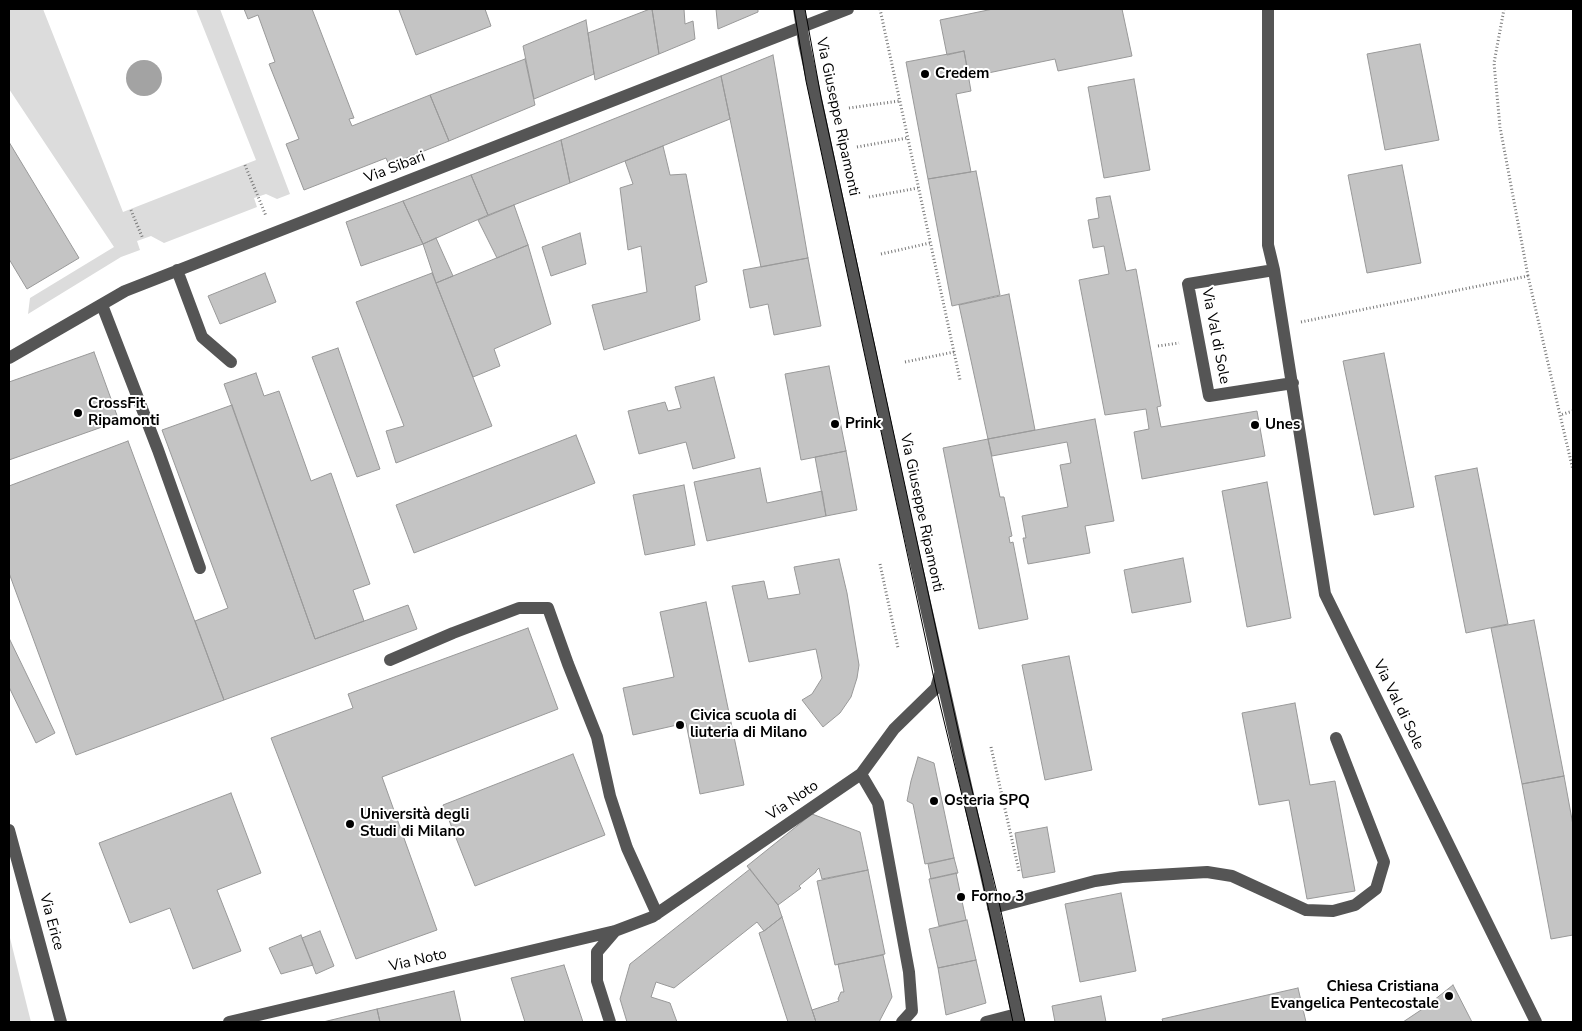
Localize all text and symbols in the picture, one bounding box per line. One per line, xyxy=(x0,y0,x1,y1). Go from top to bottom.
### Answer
street label: Via Giuseppe Ripamonti xyxy=(811,36,863,198)
place label: Credem xyxy=(935,65,989,83)
marker: Credem xyxy=(919,68,931,80)
street label: Via Sibari xyxy=(362,148,428,188)
street label: Via Val di Sole xyxy=(1197,287,1233,385)
place label: CrossFit Ripamonti xyxy=(88,395,159,430)
marker: CrossFit Ripamonti xyxy=(72,407,84,419)
place label: Prink xyxy=(845,415,881,433)
place label: Unes xyxy=(1265,416,1300,434)
marker: Prink xyxy=(829,418,841,430)
marker: Unes xyxy=(1249,419,1261,431)
street label: Via Giuseppe Ripamonti xyxy=(895,432,947,594)
street label: Via Val di Sole xyxy=(1369,657,1427,753)
place label: Civica scuola di liuteria di Milano xyxy=(690,707,807,742)
marker: Civica scuola di liuteria di Milano xyxy=(674,719,686,731)
street label: Via Noto xyxy=(764,777,822,825)
place label: Osteria SPQ xyxy=(944,792,1030,810)
marker: Osteria SPQ xyxy=(928,795,940,807)
place label: Università degli Studi di Milano xyxy=(360,806,469,841)
marker: Università degli Studi di Milano xyxy=(344,818,356,830)
place label: Forno 3 xyxy=(971,888,1024,906)
marker: Forno 3 xyxy=(955,891,967,903)
street label: Via Erice xyxy=(35,892,67,952)
street label: Via Noto xyxy=(387,946,449,976)
place label: Chiesa Cristiana Evangelica Pentecostale xyxy=(1271,978,1439,1013)
marker: Chiesa Cristiana Evangelica Pentecostale xyxy=(1443,990,1455,1002)

